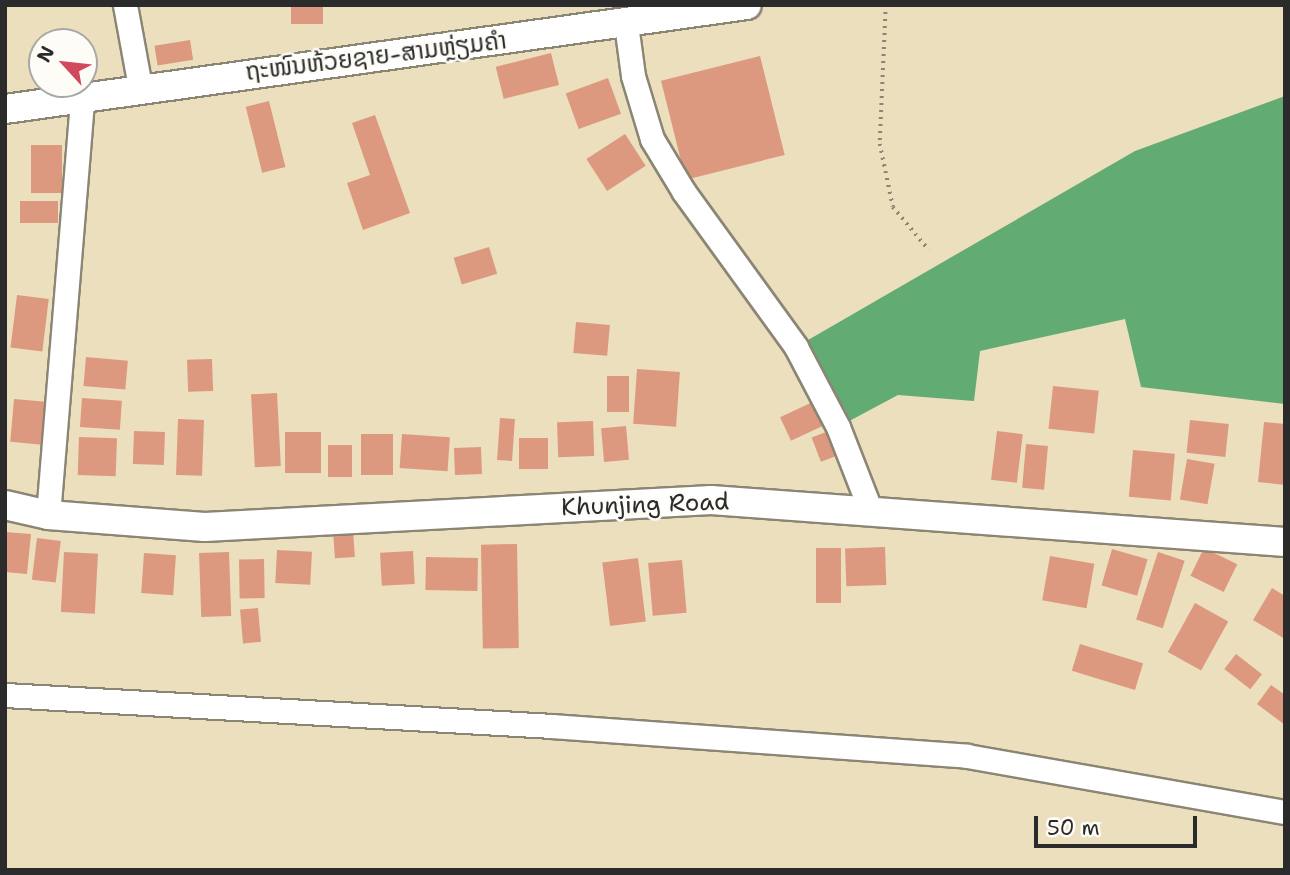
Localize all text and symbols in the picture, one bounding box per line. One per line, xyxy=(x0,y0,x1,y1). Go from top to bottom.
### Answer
street label: ຖະໜົນຫ້ວຍຊາຍ-ສາມຫຼ່ຽມຄຳ xyxy=(244,27,508,87)
north arrow xyxy=(28,28,98,98)
text: N xyxy=(31,42,60,67)
street label: Khunjing Road xyxy=(560,488,730,522)
scale bar xyxy=(1038,802,1201,846)
text: 50 m xyxy=(1047,814,1100,842)

